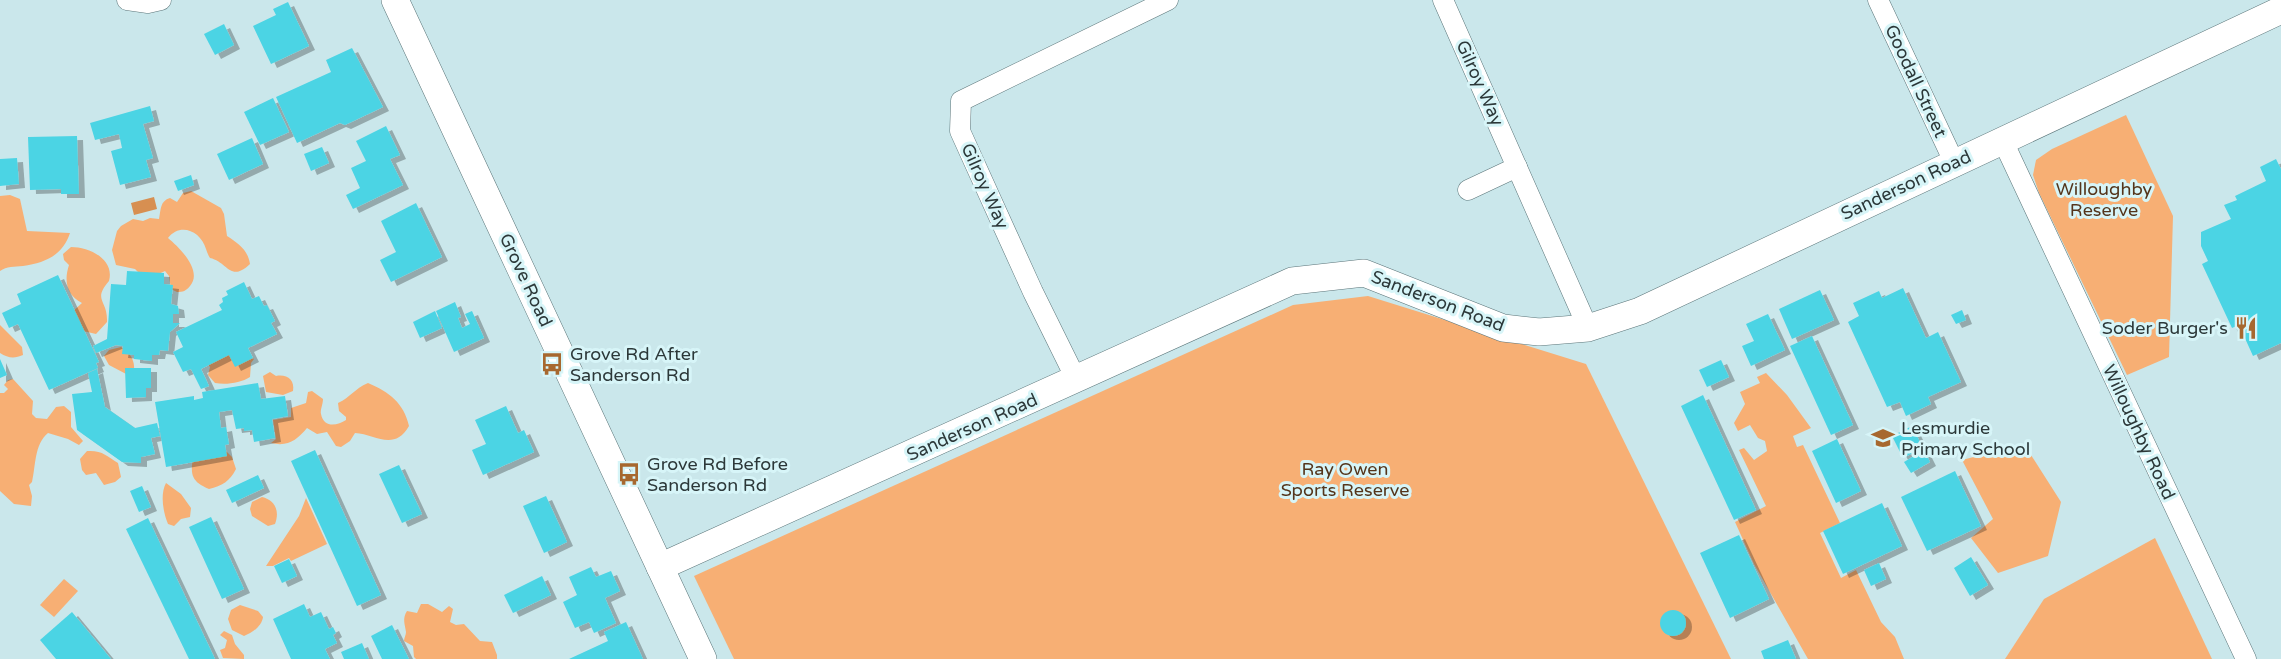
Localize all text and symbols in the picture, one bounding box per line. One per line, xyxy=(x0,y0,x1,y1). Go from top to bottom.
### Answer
street label: Goodall Street xyxy=(1880,21,1952,141)
street label: Gilroy Way xyxy=(1451,37,1509,130)
street label: Gilroy Way xyxy=(956,140,1014,233)
street label: Sanderson Road xyxy=(1837,145,1975,225)
park label: Willoughby Reserve xyxy=(2056,178,2153,221)
street label: Grove Road xyxy=(495,230,557,330)
street label: Sanderson Road xyxy=(1368,265,1508,337)
restaurant icon: Soder Burger's xyxy=(2233,315,2259,341)
place label: Soder Burger's xyxy=(2102,317,2228,339)
place label: Grove Rd After Sanderson Rd xyxy=(570,343,698,386)
bus stop icon: Grove Rd After Sanderson Rd xyxy=(539,351,565,377)
street label: Willoughby Road xyxy=(2098,361,2180,503)
street label: Sanderson Road xyxy=(903,388,1041,466)
place label: Lesmurdie Primary School xyxy=(1901,417,2030,460)
school or university icon: Lesmurdie Primary School xyxy=(1870,425,1896,451)
place label: Grove Rd Before Sanderson Rd xyxy=(647,453,788,496)
park label: Ray Owen Sports Reserve xyxy=(1281,458,1409,501)
bus stop icon: Grove Rd Before Sanderson Rd xyxy=(616,461,642,487)

